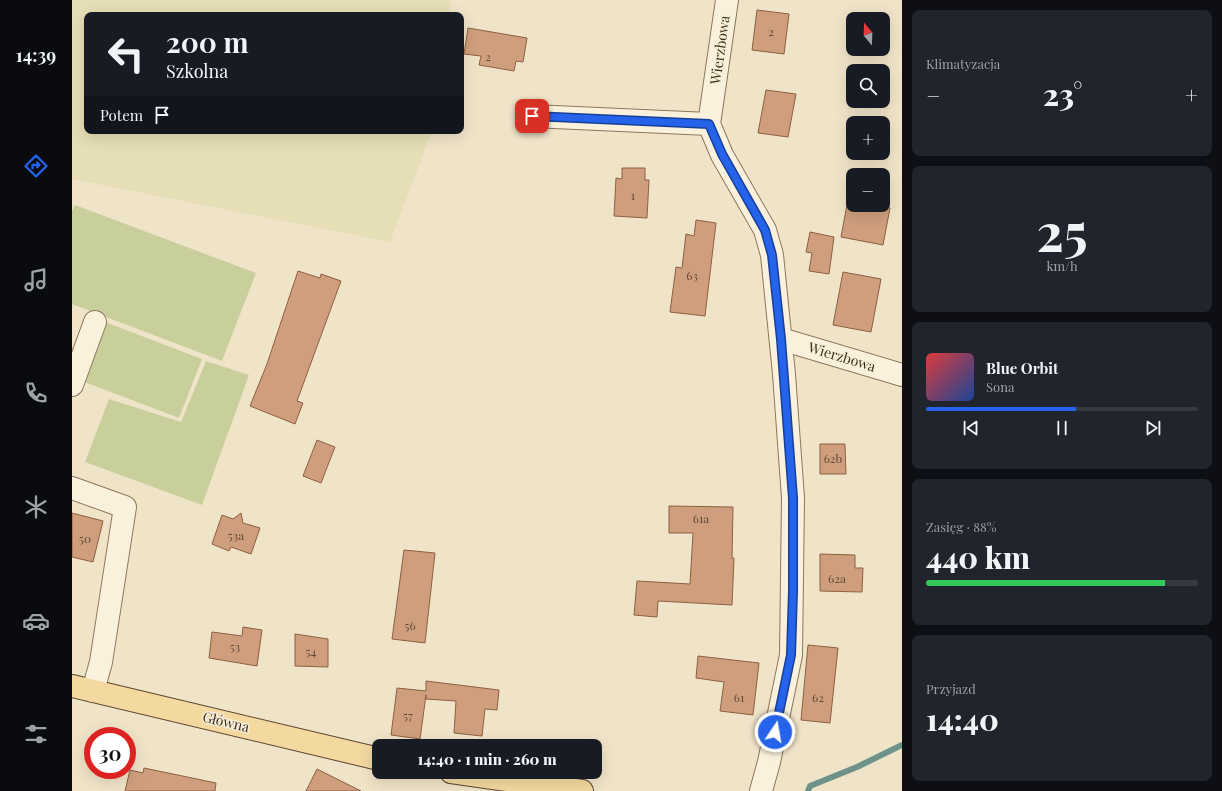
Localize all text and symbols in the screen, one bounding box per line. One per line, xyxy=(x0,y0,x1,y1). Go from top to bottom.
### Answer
north arrow xyxy=(846,12,890,56)
map controls xyxy=(846,12,890,212)
street label: Wierzbowa xyxy=(705,14,734,87)
text: 200 m xyxy=(166,23,249,60)
house number: 2 xyxy=(768,23,774,39)
icon: left xyxy=(100,28,152,80)
text: 14:39 xyxy=(16,43,56,67)
house number: 2 xyxy=(485,48,491,64)
text: Klimatyzacja xyxy=(926,55,1000,72)
text: Szkolna xyxy=(166,59,228,83)
button: search xyxy=(846,64,890,108)
text: 23° xyxy=(1043,74,1082,114)
text: − xyxy=(926,80,940,110)
text: + xyxy=(1185,80,1198,110)
pin xyxy=(515,99,549,133)
icon: arrive xyxy=(151,104,173,126)
text: Potem xyxy=(100,105,143,125)
icon: arrive xyxy=(521,105,543,127)
button: + xyxy=(846,116,890,160)
icon: directions xyxy=(22,152,50,180)
button: − xyxy=(846,168,890,212)
house number: 1 xyxy=(631,187,636,203)
text: 25 xyxy=(1036,196,1088,265)
text: km/h xyxy=(1046,257,1078,274)
icon: music xyxy=(22,266,50,294)
house number: 63 xyxy=(686,267,698,283)
street label: Wierzbowa xyxy=(805,337,878,376)
text: Blue Orbit xyxy=(986,358,1058,378)
text: Sona xyxy=(986,378,1014,395)
icon: phone xyxy=(22,379,50,407)
icon: previous xyxy=(960,417,982,439)
icon: pause xyxy=(1051,417,1073,439)
icon: next xyxy=(1142,417,1164,439)
house number: 62b xyxy=(824,450,843,466)
icon: climate xyxy=(22,493,50,521)
house number: 61a xyxy=(693,510,709,526)
text: Zasięg · 88% xyxy=(926,518,996,535)
house number: 53a xyxy=(228,527,244,543)
house number: 50 xyxy=(79,530,91,546)
text: 440 km xyxy=(926,537,1030,577)
house number: 62a xyxy=(828,570,846,586)
icon: car xyxy=(22,607,50,635)
house number: 56 xyxy=(404,617,416,633)
house number: 53 xyxy=(230,638,240,654)
house number: 54 xyxy=(306,643,317,659)
text: Przyjazd xyxy=(926,680,976,697)
house number: 61 xyxy=(734,689,745,705)
house number: 62 xyxy=(812,689,824,705)
text: 14:40 xyxy=(926,699,999,739)
street label: Główna xyxy=(201,707,251,736)
house number: 57 xyxy=(403,707,413,723)
position arrow xyxy=(754,711,796,753)
icon: filters xyxy=(22,720,50,748)
speed limit sign: 30 xyxy=(84,727,136,779)
text: 14:40 · 1 min · 260 m xyxy=(417,749,557,769)

